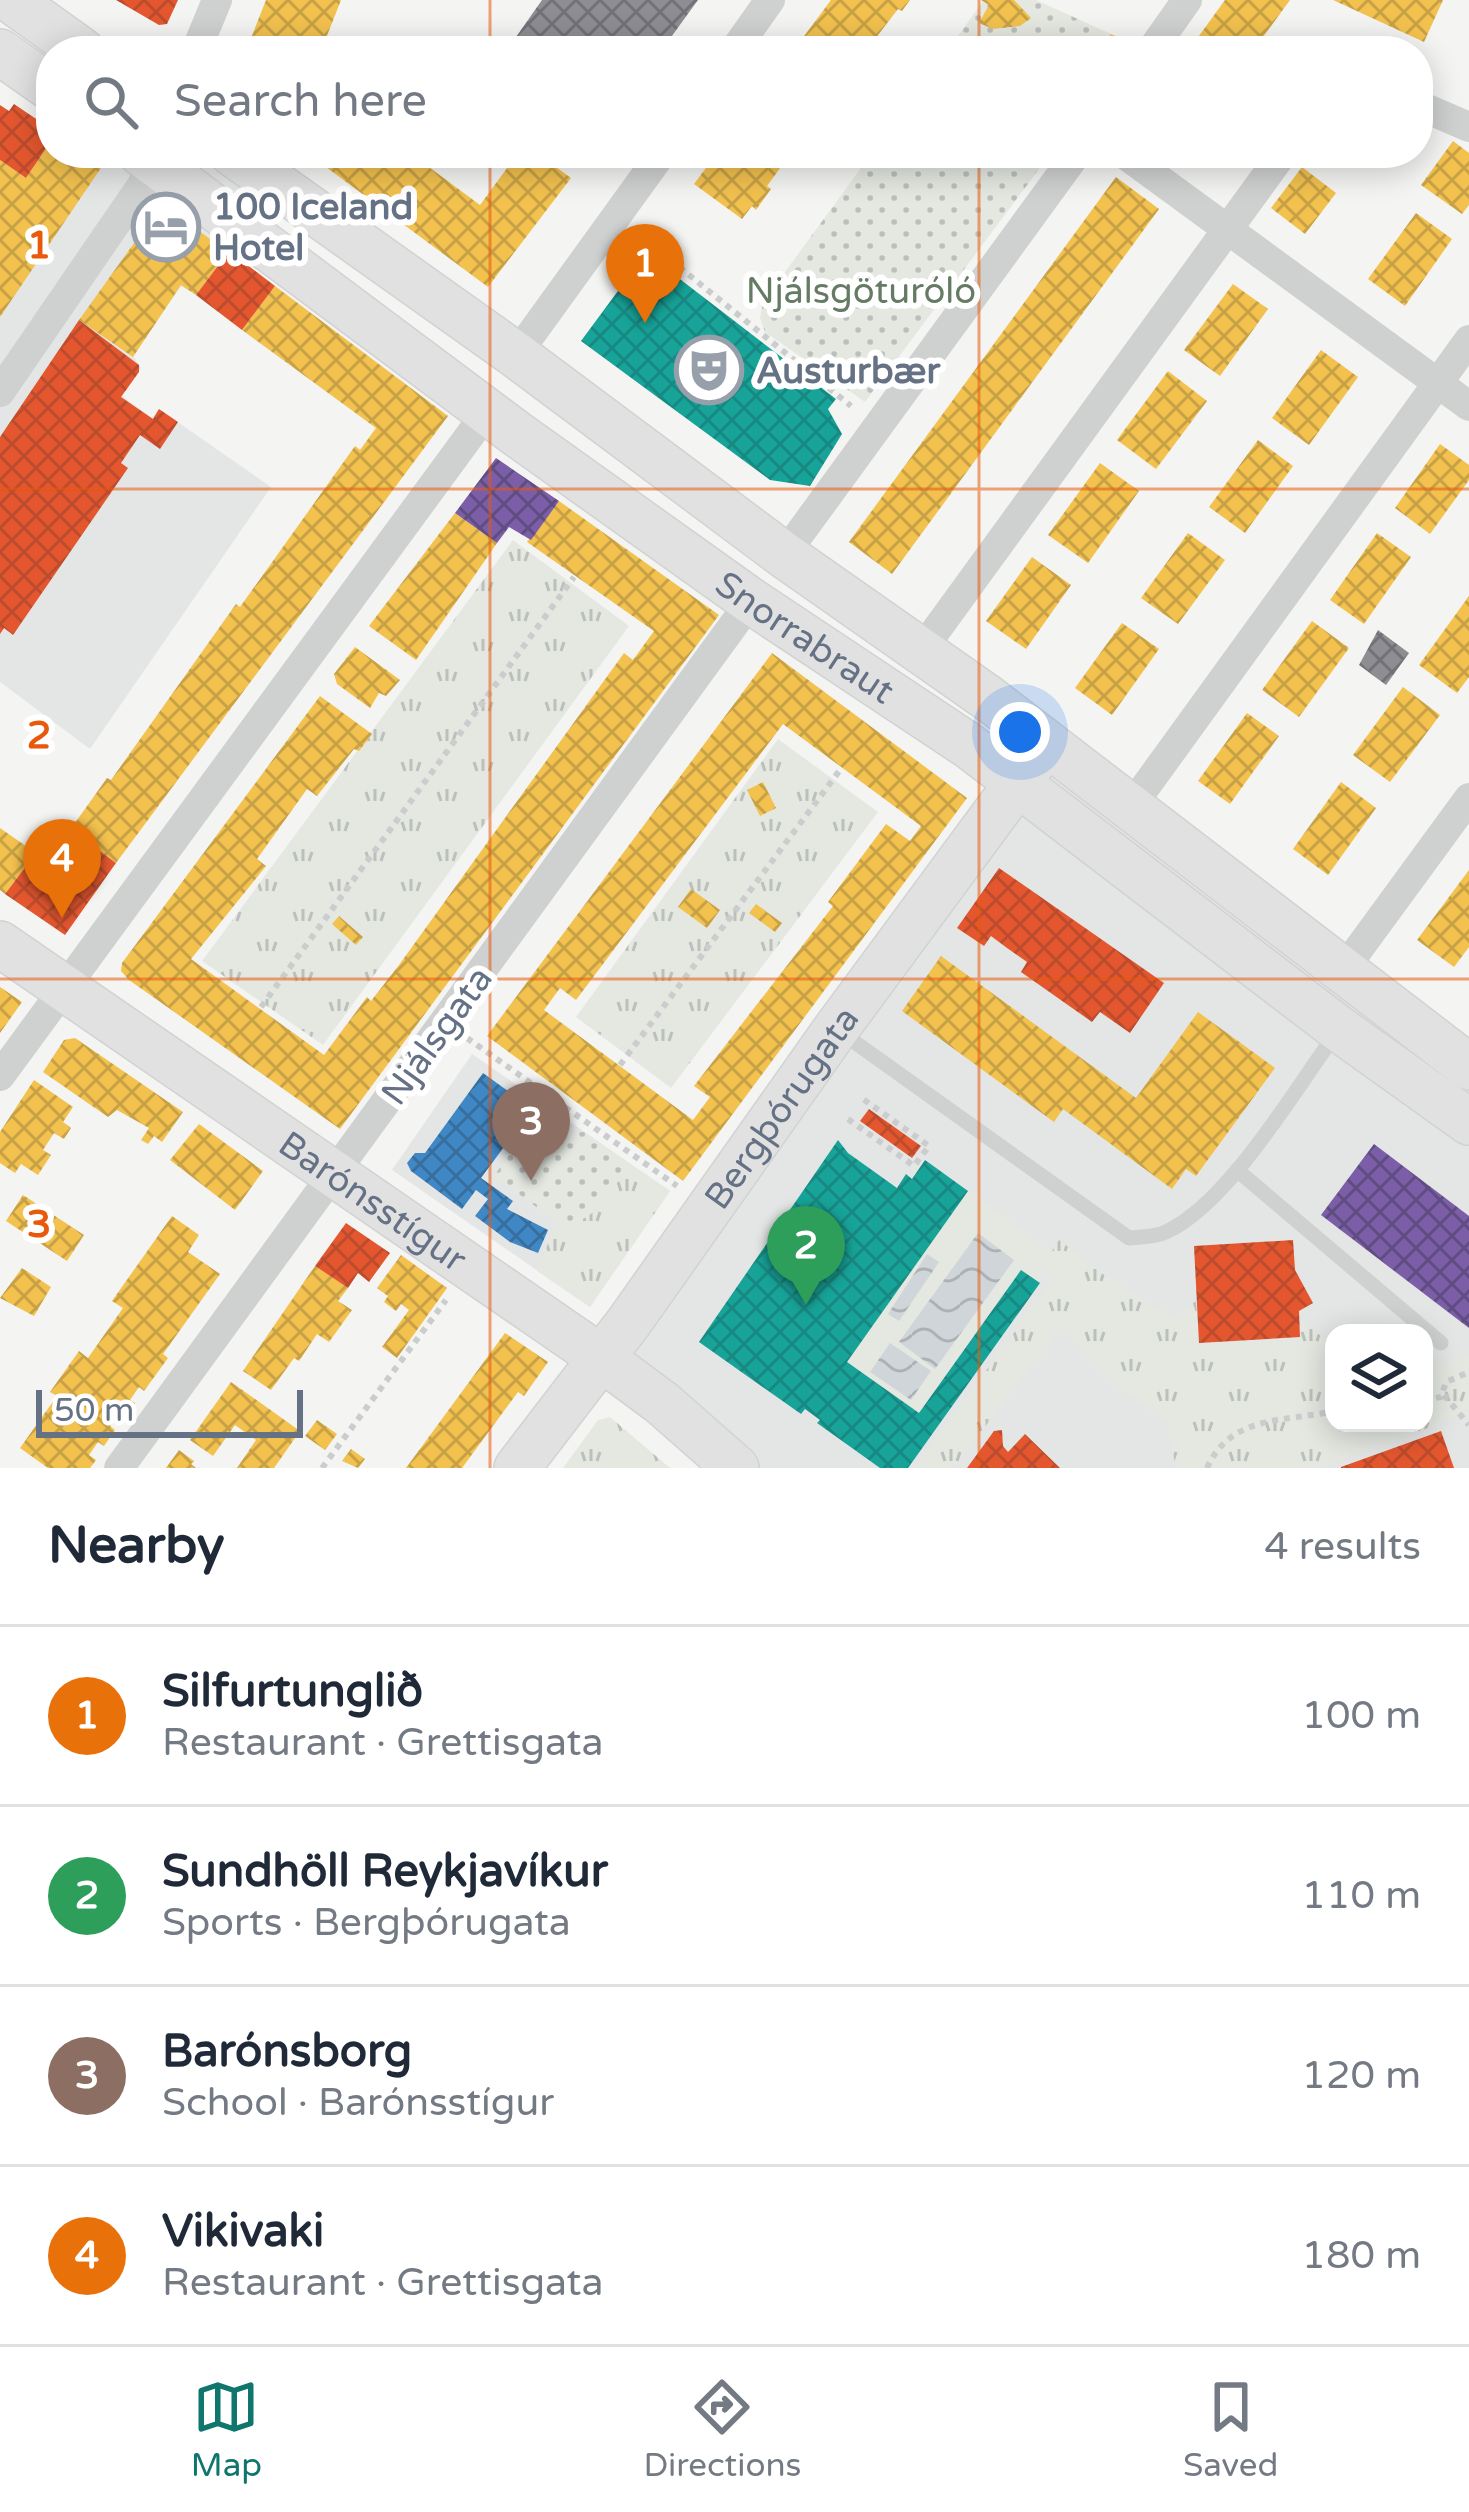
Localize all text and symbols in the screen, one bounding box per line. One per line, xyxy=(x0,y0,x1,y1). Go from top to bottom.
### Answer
search box xyxy=(36,36,1433,168)
icon: search xyxy=(78,69,144,135)
text: Search here xyxy=(174,75,427,129)
place label: 100 Iceland Hotel xyxy=(213,186,413,270)
hotel icon: 100 Iceland Hotel xyxy=(131,192,201,262)
text: 1 xyxy=(27,222,51,269)
pin: 1 xyxy=(606,224,684,323)
park label: Njálsgöturóló xyxy=(746,270,976,313)
theatre icon: Austurbær xyxy=(674,335,744,405)
place label: Austurbær xyxy=(756,350,941,393)
street label: Snorrabraut xyxy=(707,563,902,713)
your location xyxy=(990,702,1050,762)
text: 2 xyxy=(27,712,51,759)
pin: 4 xyxy=(23,819,101,918)
street label: Njálsgata xyxy=(373,958,502,1114)
street label: Bergþórugata xyxy=(696,998,868,1218)
pin: 3 xyxy=(492,1082,570,1181)
street label: Barónsstígur xyxy=(270,1123,474,1282)
text: 3 xyxy=(27,1201,51,1248)
pin: 2 xyxy=(767,1206,845,1305)
map controls xyxy=(1325,1324,1433,1432)
button: layers xyxy=(1325,1324,1433,1432)
scale bar xyxy=(36,1384,303,1437)
text: 50 m xyxy=(54,1391,134,1430)
text: Nearby xyxy=(48,1515,225,1577)
text: 4 results xyxy=(1264,1523,1421,1570)
text: Silfurtunglið xyxy=(162,1665,423,1719)
text: 1 xyxy=(75,1692,99,1739)
text: 100 m xyxy=(1302,1692,1421,1739)
text: Restaurant · Grettisgata xyxy=(162,1719,603,1766)
text: Sundhöll Reykjavíkur xyxy=(162,1845,608,1899)
text: 2 xyxy=(75,1872,99,1919)
text: 110 m xyxy=(1302,1872,1421,1919)
text: Sports · Bergþórugata xyxy=(162,1899,571,1946)
text: Barónsborg xyxy=(162,2025,412,2079)
text: 3 xyxy=(75,2052,99,2099)
text: 120 m xyxy=(1302,2052,1421,2099)
text: School · Barónsstígur xyxy=(162,2079,554,2126)
text: Vikivaki xyxy=(162,2205,324,2259)
text: 4 xyxy=(75,2232,99,2279)
text: 180 m xyxy=(1302,2232,1421,2279)
text: Restaurant · Grettisgata xyxy=(162,2259,603,2306)
tab: Map xyxy=(191,2374,262,2485)
tab: Directions xyxy=(644,2374,801,2485)
tab: Saved xyxy=(1183,2374,1278,2485)

